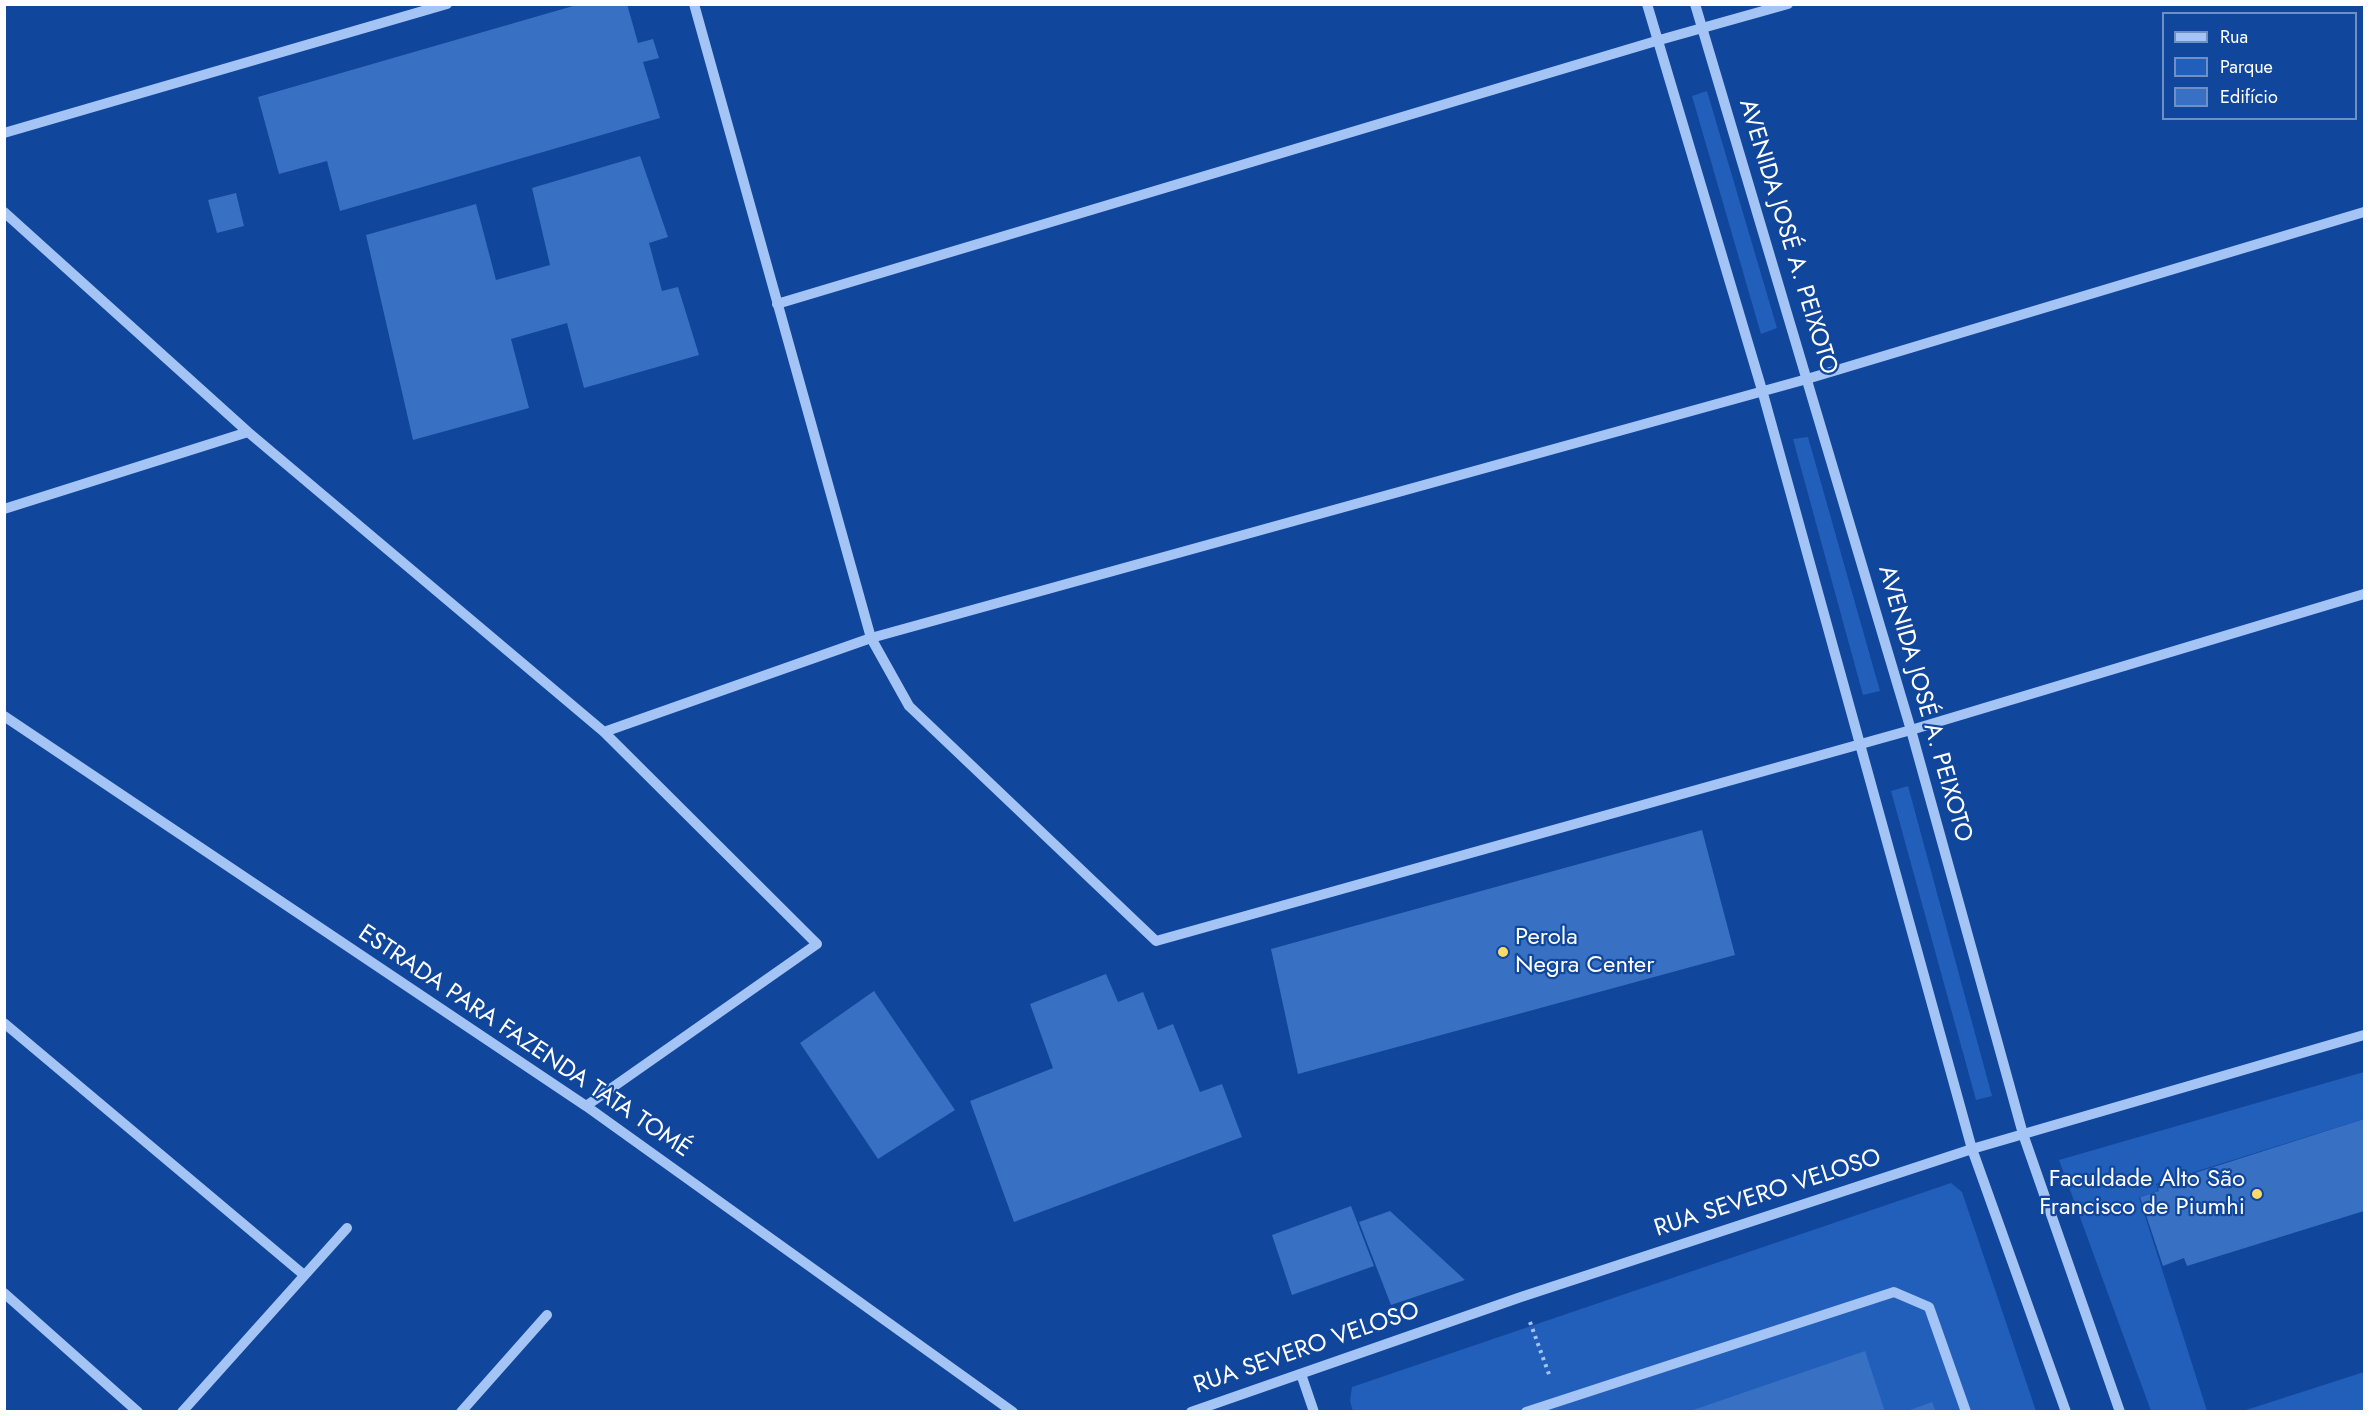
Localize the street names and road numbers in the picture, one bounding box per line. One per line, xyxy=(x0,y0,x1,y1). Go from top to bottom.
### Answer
street label: AVENIDA JOSÉ A. PEIXOTO xyxy=(1731,96,1843,378)
street label: AVENIDA JOSÉ A. PEIXOTO xyxy=(1871,562,1977,846)
street label: ESTRADA PARA FAZENDA TATA TOMÉ xyxy=(352,920,696,1164)
street label: RUA SEVERO VELOSO xyxy=(1651,1144,1885,1244)
street label: RUA SEVERO VELOSO xyxy=(1190,1297,1424,1401)

